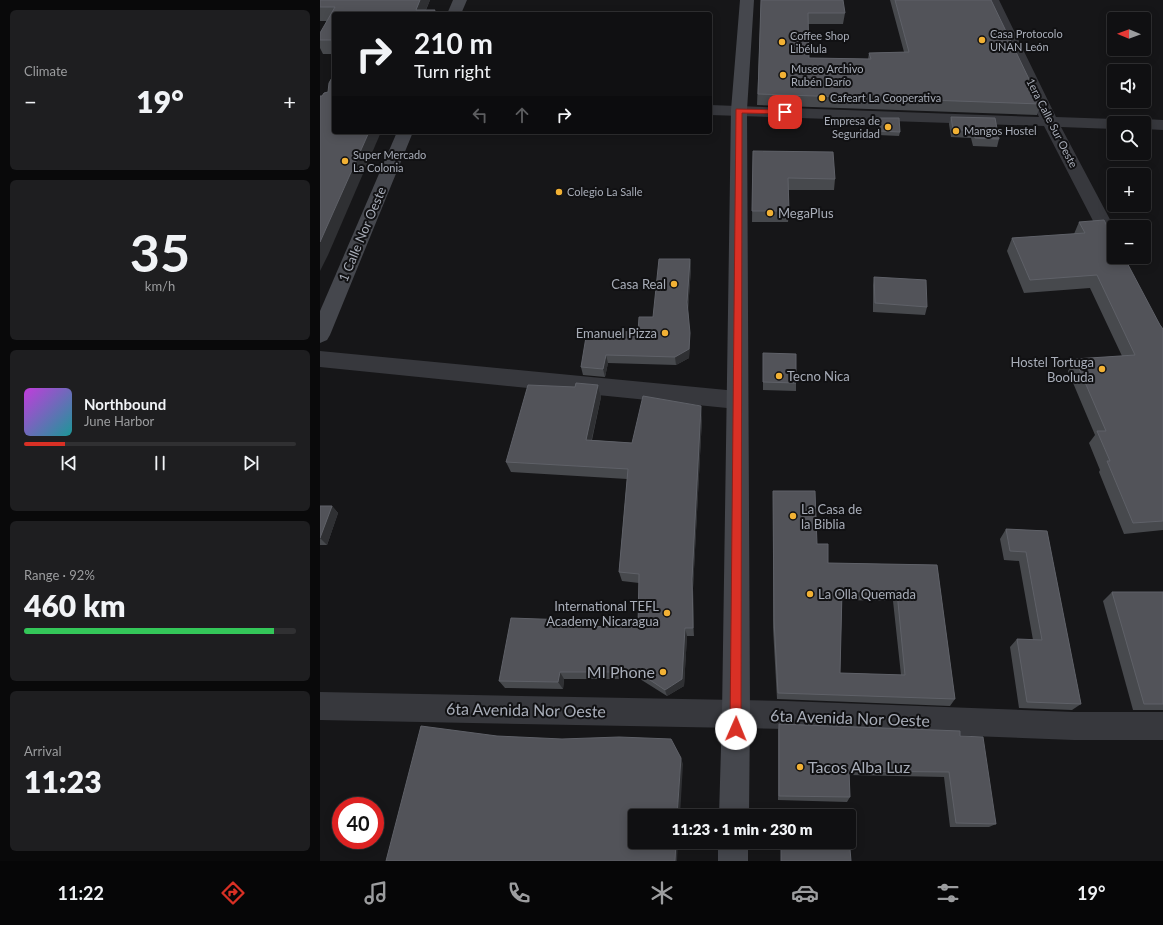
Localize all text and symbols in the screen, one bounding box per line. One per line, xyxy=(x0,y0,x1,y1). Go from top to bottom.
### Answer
north arrow xyxy=(1107,12,1151,56)
map controls xyxy=(1107,12,1151,264)
text: 210 m xyxy=(414,26,493,60)
place label: Casa Protocolo UNAN León xyxy=(990,27,1063,53)
icon: right xyxy=(348,28,400,80)
place label: Coffee Shop Libélula xyxy=(790,29,849,55)
marker: Casa Protocolo UNAN León xyxy=(977,35,987,45)
marker: Coffee Shop Libélula xyxy=(777,37,787,47)
text: Turn right xyxy=(414,60,491,82)
place label: Museo Archivo Rubén Darío xyxy=(791,62,864,88)
text: Climate xyxy=(24,63,67,79)
button: sound xyxy=(1107,64,1151,108)
marker: Museo Archivo Rubén Darío xyxy=(778,70,788,80)
street label: 1era Calle Sur Oeste xyxy=(1024,76,1081,170)
text: 19° xyxy=(136,83,184,119)
text: − xyxy=(24,88,37,115)
text: + xyxy=(283,88,296,115)
place label: Cafeart La Cooperativa xyxy=(830,91,941,104)
marker: Cafeart La Cooperativa xyxy=(817,93,827,103)
pin xyxy=(768,95,802,129)
icon: arrive xyxy=(774,101,796,123)
icon: left xyxy=(469,104,491,126)
icon: ahead xyxy=(511,104,533,126)
icon: right xyxy=(553,104,575,126)
place label: Empresa de Seguridad xyxy=(824,114,880,140)
button: search xyxy=(1107,116,1151,160)
marker: Empresa de Seguridad xyxy=(883,122,893,132)
place label: Mangos Hostel xyxy=(964,124,1037,137)
marker: Mangos Hostel xyxy=(951,126,961,136)
place label: Super Mercado La Colonia xyxy=(353,148,426,174)
marker: Super Mercado La Colonia xyxy=(340,156,350,166)
button: + xyxy=(1107,168,1151,212)
street label: 1 Calle Nor Oeste xyxy=(335,184,389,284)
place label: Colegio La Salle xyxy=(567,185,643,198)
marker: Colegio La Salle xyxy=(554,187,564,197)
place label: MegaPlus xyxy=(778,205,834,221)
marker: MegaPlus xyxy=(765,208,775,218)
button: − xyxy=(1107,220,1151,264)
text: 35 xyxy=(130,221,190,283)
place label: Casa Real xyxy=(611,276,666,292)
text: km/h xyxy=(145,278,175,294)
marker: Casa Real xyxy=(669,279,679,289)
place label: Emanuel Pizza xyxy=(576,325,657,341)
marker: Emanuel Pizza xyxy=(660,328,670,338)
place label: Hostel Tortuga Booluda xyxy=(1010,354,1094,385)
marker: Hostel Tortuga Booluda xyxy=(1097,364,1107,374)
place label: Tecno Nica xyxy=(787,368,850,384)
marker: Tecno Nica xyxy=(774,371,784,381)
text: Northbound xyxy=(84,395,166,413)
text: June Harbor xyxy=(84,413,154,429)
icon: previous xyxy=(58,452,80,474)
icon: pause xyxy=(149,452,171,474)
icon: next xyxy=(240,452,262,474)
place label: La Casa de la Biblia xyxy=(801,501,862,532)
marker: La Casa de la Biblia xyxy=(788,511,798,521)
text: Range · 92% xyxy=(24,567,95,583)
place label: La Olla Quemada xyxy=(818,586,916,602)
text: 460 km xyxy=(24,587,125,623)
marker: La Olla Quemada xyxy=(805,589,815,599)
place label: International TEFL Academy Nicaragua xyxy=(546,598,659,629)
marker: International TEFL Academy Nicaragua xyxy=(662,608,672,618)
place label: MI Phone xyxy=(587,662,655,681)
marker: MI Phone xyxy=(658,667,668,677)
street label: 6ta Avenida Nor Oeste xyxy=(446,699,606,720)
street label: 6ta Avenida Nor Oeste xyxy=(770,705,930,730)
position arrow xyxy=(715,708,757,750)
text: Arrival xyxy=(24,743,61,759)
place label: Tacos Alba Luz xyxy=(808,757,910,776)
marker: Tacos Alba Luz xyxy=(795,762,805,772)
text: 11:23 xyxy=(24,763,102,799)
speed limit sign: 40 xyxy=(332,797,384,849)
text: 11:23 · 1 min · 230 m xyxy=(671,820,813,838)
icon: directions xyxy=(219,879,247,907)
icon: music xyxy=(362,879,390,907)
icon: phone xyxy=(505,879,533,907)
icon: climate xyxy=(648,879,676,907)
icon: car xyxy=(791,879,819,907)
icon: filters xyxy=(934,879,962,907)
text: 11:22 xyxy=(58,882,104,904)
text: 19° xyxy=(1077,882,1105,904)

